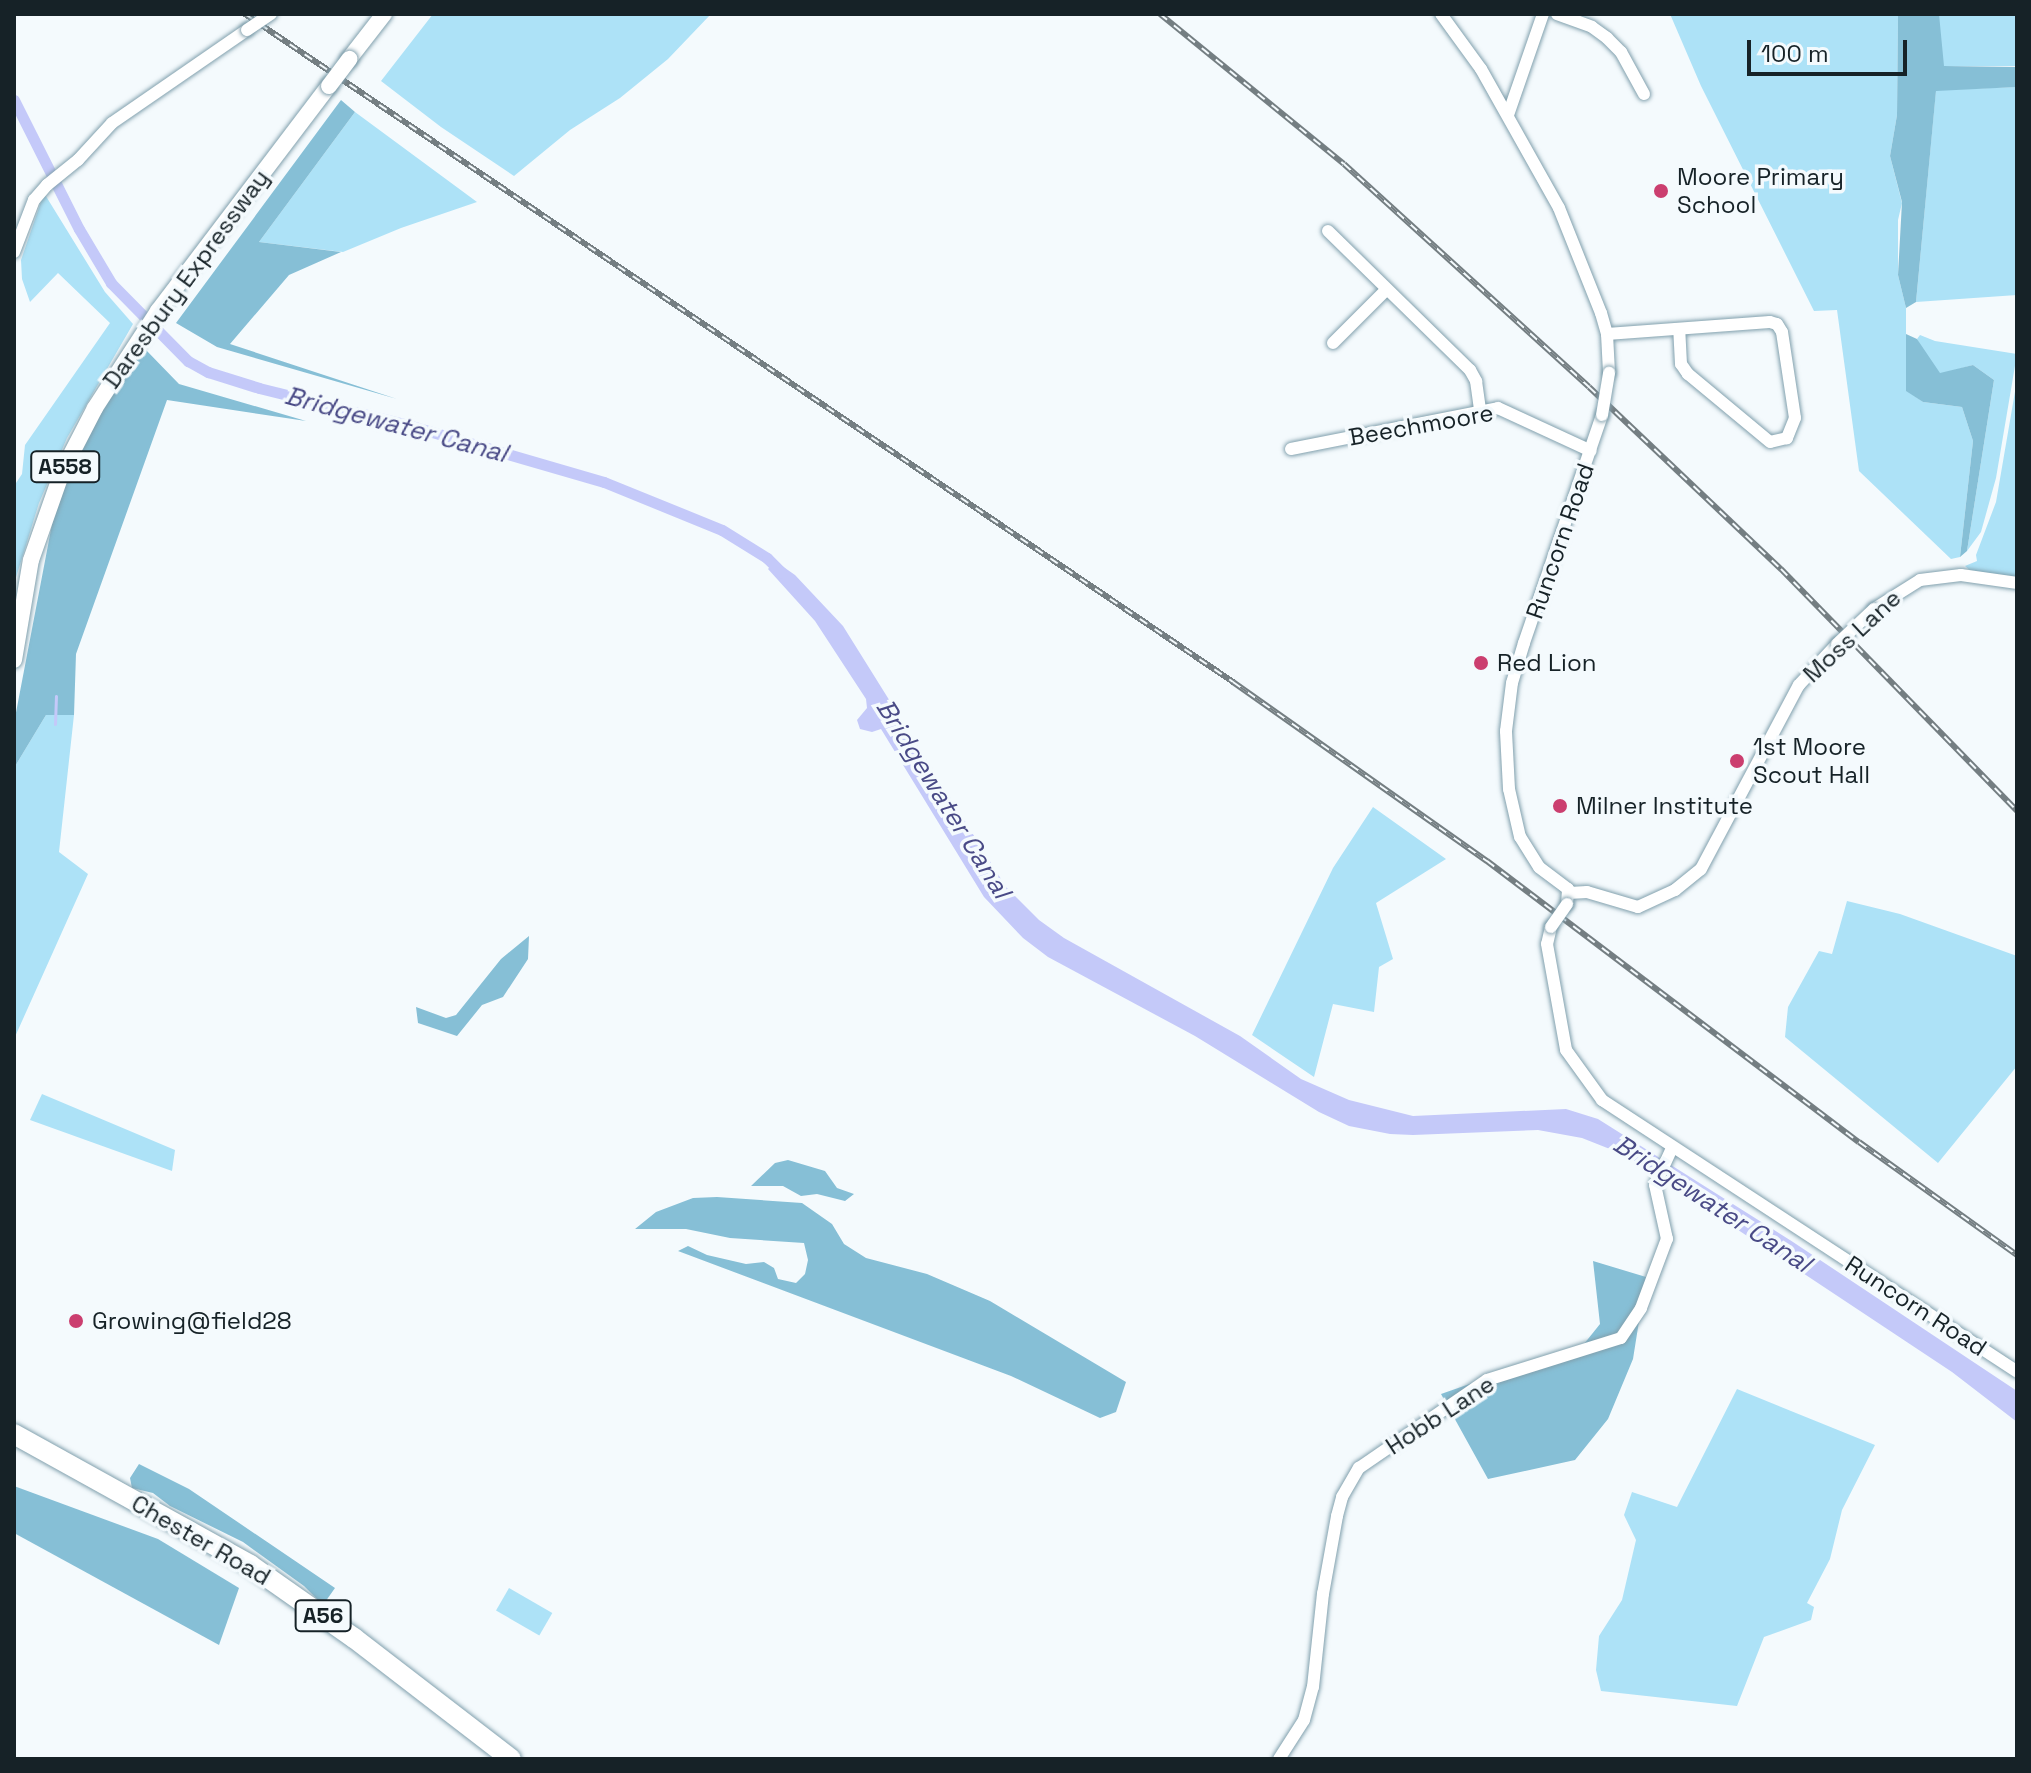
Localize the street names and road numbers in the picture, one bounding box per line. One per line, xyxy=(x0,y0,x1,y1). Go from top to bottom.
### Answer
street label: Daresbury Expressway xyxy=(97,164,275,394)
street label: Beechmoore xyxy=(1346,398,1496,452)
road number: A558 xyxy=(29,449,101,485)
street label: Runcorn Road xyxy=(1520,459,1600,623)
street label: Moss Lane xyxy=(1797,584,1907,688)
street label: Runcorn Road xyxy=(1840,1250,1992,1362)
street label: Hobb Lane xyxy=(1380,1369,1500,1461)
street label: Chester Road xyxy=(126,1489,276,1591)
road number: A56 xyxy=(293,1598,353,1634)

